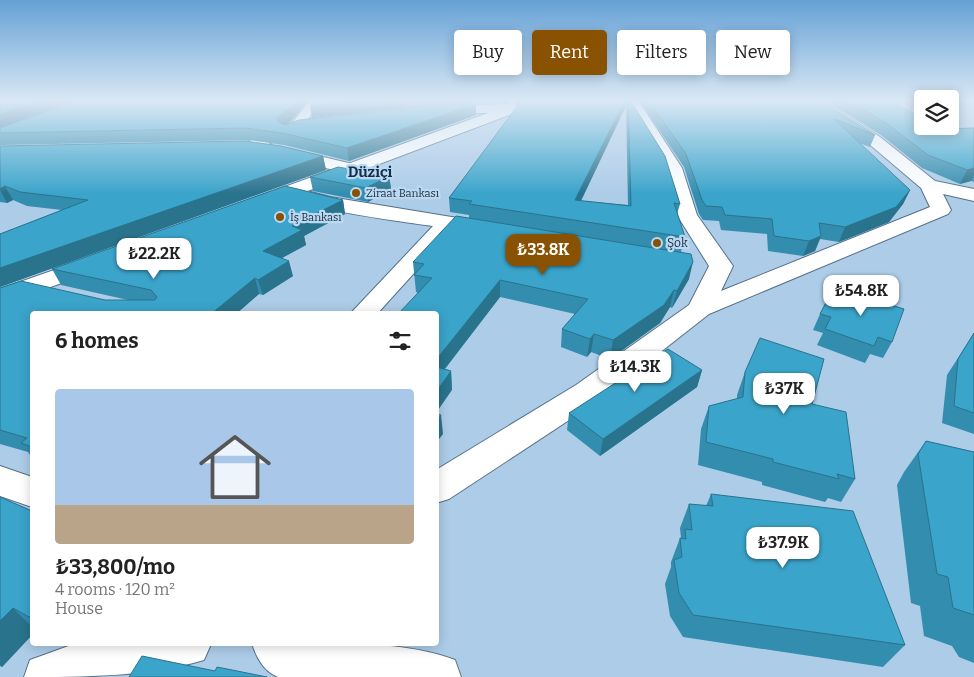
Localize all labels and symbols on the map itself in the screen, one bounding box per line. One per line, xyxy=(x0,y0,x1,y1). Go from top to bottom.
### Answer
district label: Düziçi xyxy=(348,163,393,181)
marker: Ziraat Bankası xyxy=(350,187,362,199)
place label: Ziraat Bankası xyxy=(366,187,440,200)
place label: İş Bankası xyxy=(290,210,342,224)
marker: İş Bankası xyxy=(274,211,286,223)
pin: ₺33.8K xyxy=(502,234,584,276)
place label: Şok xyxy=(667,236,688,250)
marker: Şok xyxy=(651,237,663,249)
pin: ₺22.2K xyxy=(113,238,195,280)
pin: ₺54.8K xyxy=(820,274,902,317)
pin: ₺14.3K xyxy=(594,350,676,393)
pin: ₺37K xyxy=(754,372,814,415)
pin: ₺37.9K xyxy=(742,526,824,569)

